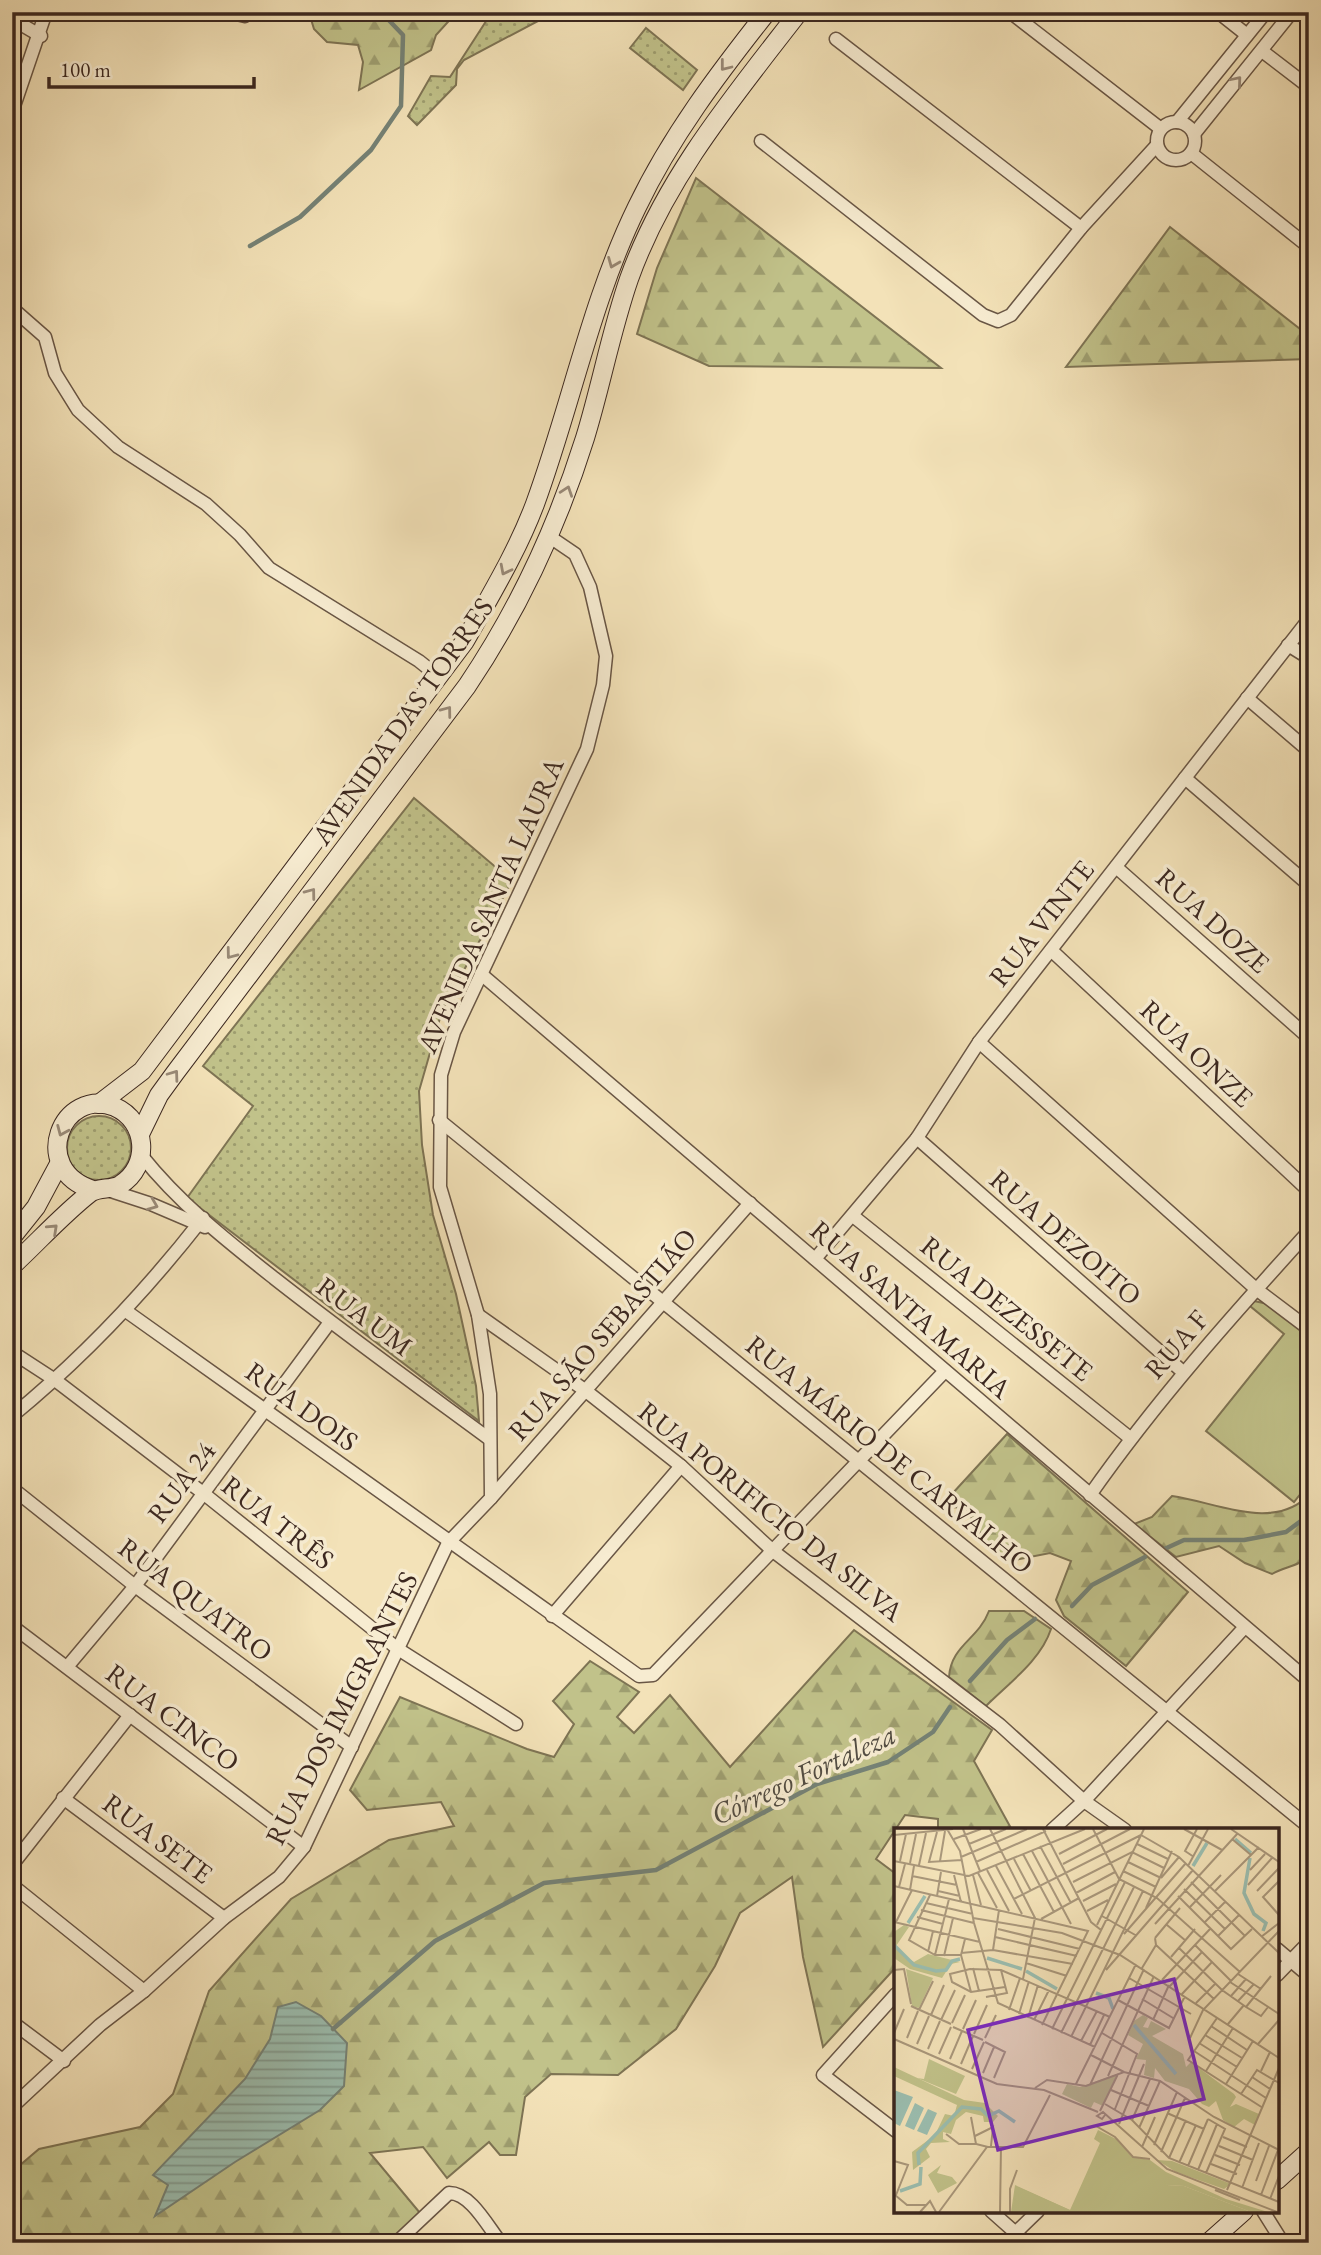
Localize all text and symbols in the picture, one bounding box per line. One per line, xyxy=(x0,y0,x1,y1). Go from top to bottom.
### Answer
scale bar xyxy=(49,46,254,90)
text: 100 m xyxy=(60,56,111,83)
one-way arrow xyxy=(720,58,733,71)
one-way arrow xyxy=(1229,77,1241,90)
one-way arrow xyxy=(607,256,621,269)
one-way arrow xyxy=(559,485,573,497)
one-way arrow xyxy=(499,563,513,575)
street label: AVENIDA DAS TORRES xyxy=(302,590,501,852)
one-way arrow xyxy=(439,706,452,719)
street label: AVENIDA SANTA LAURA xyxy=(408,751,572,1059)
street label: RUA VINTE xyxy=(980,852,1102,993)
street label: RUA DOZE xyxy=(1149,860,1277,981)
one-way arrow xyxy=(302,888,315,901)
one-way arrow xyxy=(226,946,239,959)
street label: RUA ONZE xyxy=(1133,991,1261,1115)
one-way arrow xyxy=(166,1070,178,1083)
one-way arrow xyxy=(56,1124,70,1136)
street label: RUA DEZOITO xyxy=(983,1161,1149,1313)
one-way arrow xyxy=(147,1197,159,1211)
street label: RUA SANTA MARIA xyxy=(803,1212,1020,1407)
street label: RUA SÃO SEBASTIÃO xyxy=(500,1220,704,1448)
one-way arrow xyxy=(45,1224,58,1237)
street label: RUA DEZESSETE xyxy=(913,1227,1101,1389)
street label: RUA UM xyxy=(310,1268,420,1364)
street label: RUA F xyxy=(1136,1302,1216,1386)
street label: RUA MÁRIO DE CARVALHO xyxy=(739,1327,1041,1581)
street label: RUA DOIS xyxy=(239,1353,365,1459)
street label: RUA PORIFICIO DA SILVA xyxy=(631,1393,911,1629)
street label: RUA 24 xyxy=(139,1434,224,1530)
street label: RUA TRÊS xyxy=(214,1467,342,1577)
street label: RUA QUATRO xyxy=(112,1529,280,1669)
street label: RUA DOS IMIGRANTES xyxy=(257,1565,425,1851)
street label: RUA CINCO xyxy=(99,1655,247,1779)
water label: Córrego Fortaleza xyxy=(704,1714,902,1834)
street label: RUA SETE xyxy=(96,1785,220,1891)
inset map xyxy=(894,1828,1279,2213)

